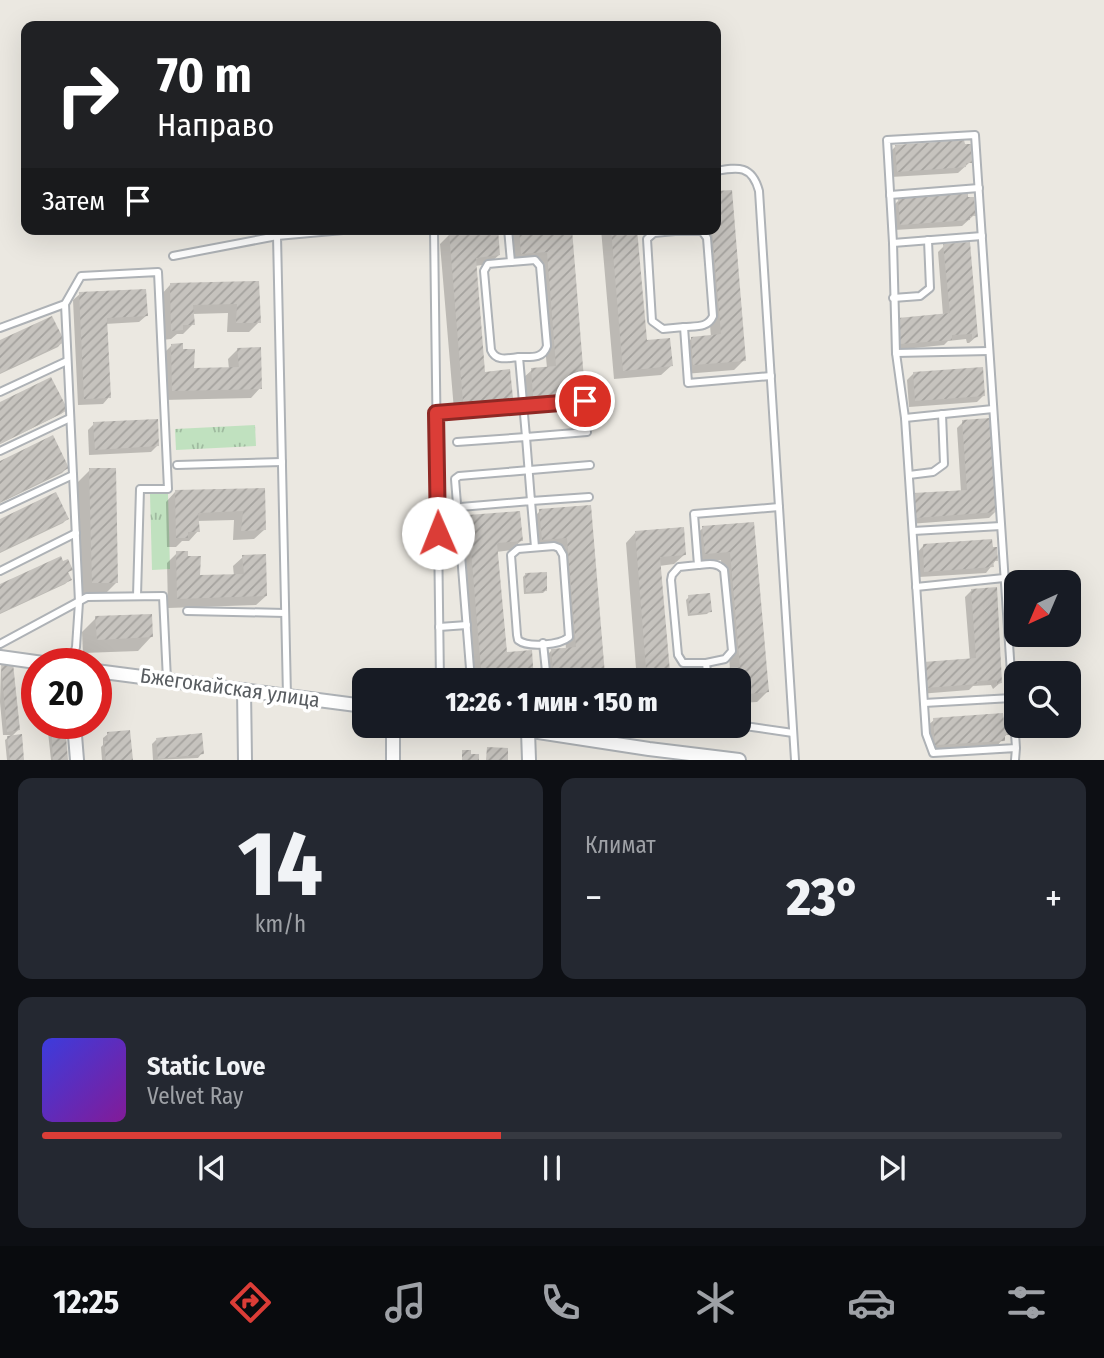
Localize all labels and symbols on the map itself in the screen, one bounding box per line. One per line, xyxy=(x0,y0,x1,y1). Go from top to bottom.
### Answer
pin xyxy=(555,371,615,431)
position arrow xyxy=(401,496,475,570)
north arrow xyxy=(1004,570,1082,648)
speed limit sign: 20 xyxy=(21,648,112,739)
street label: Бжегокайская улица xyxy=(139,663,321,713)

